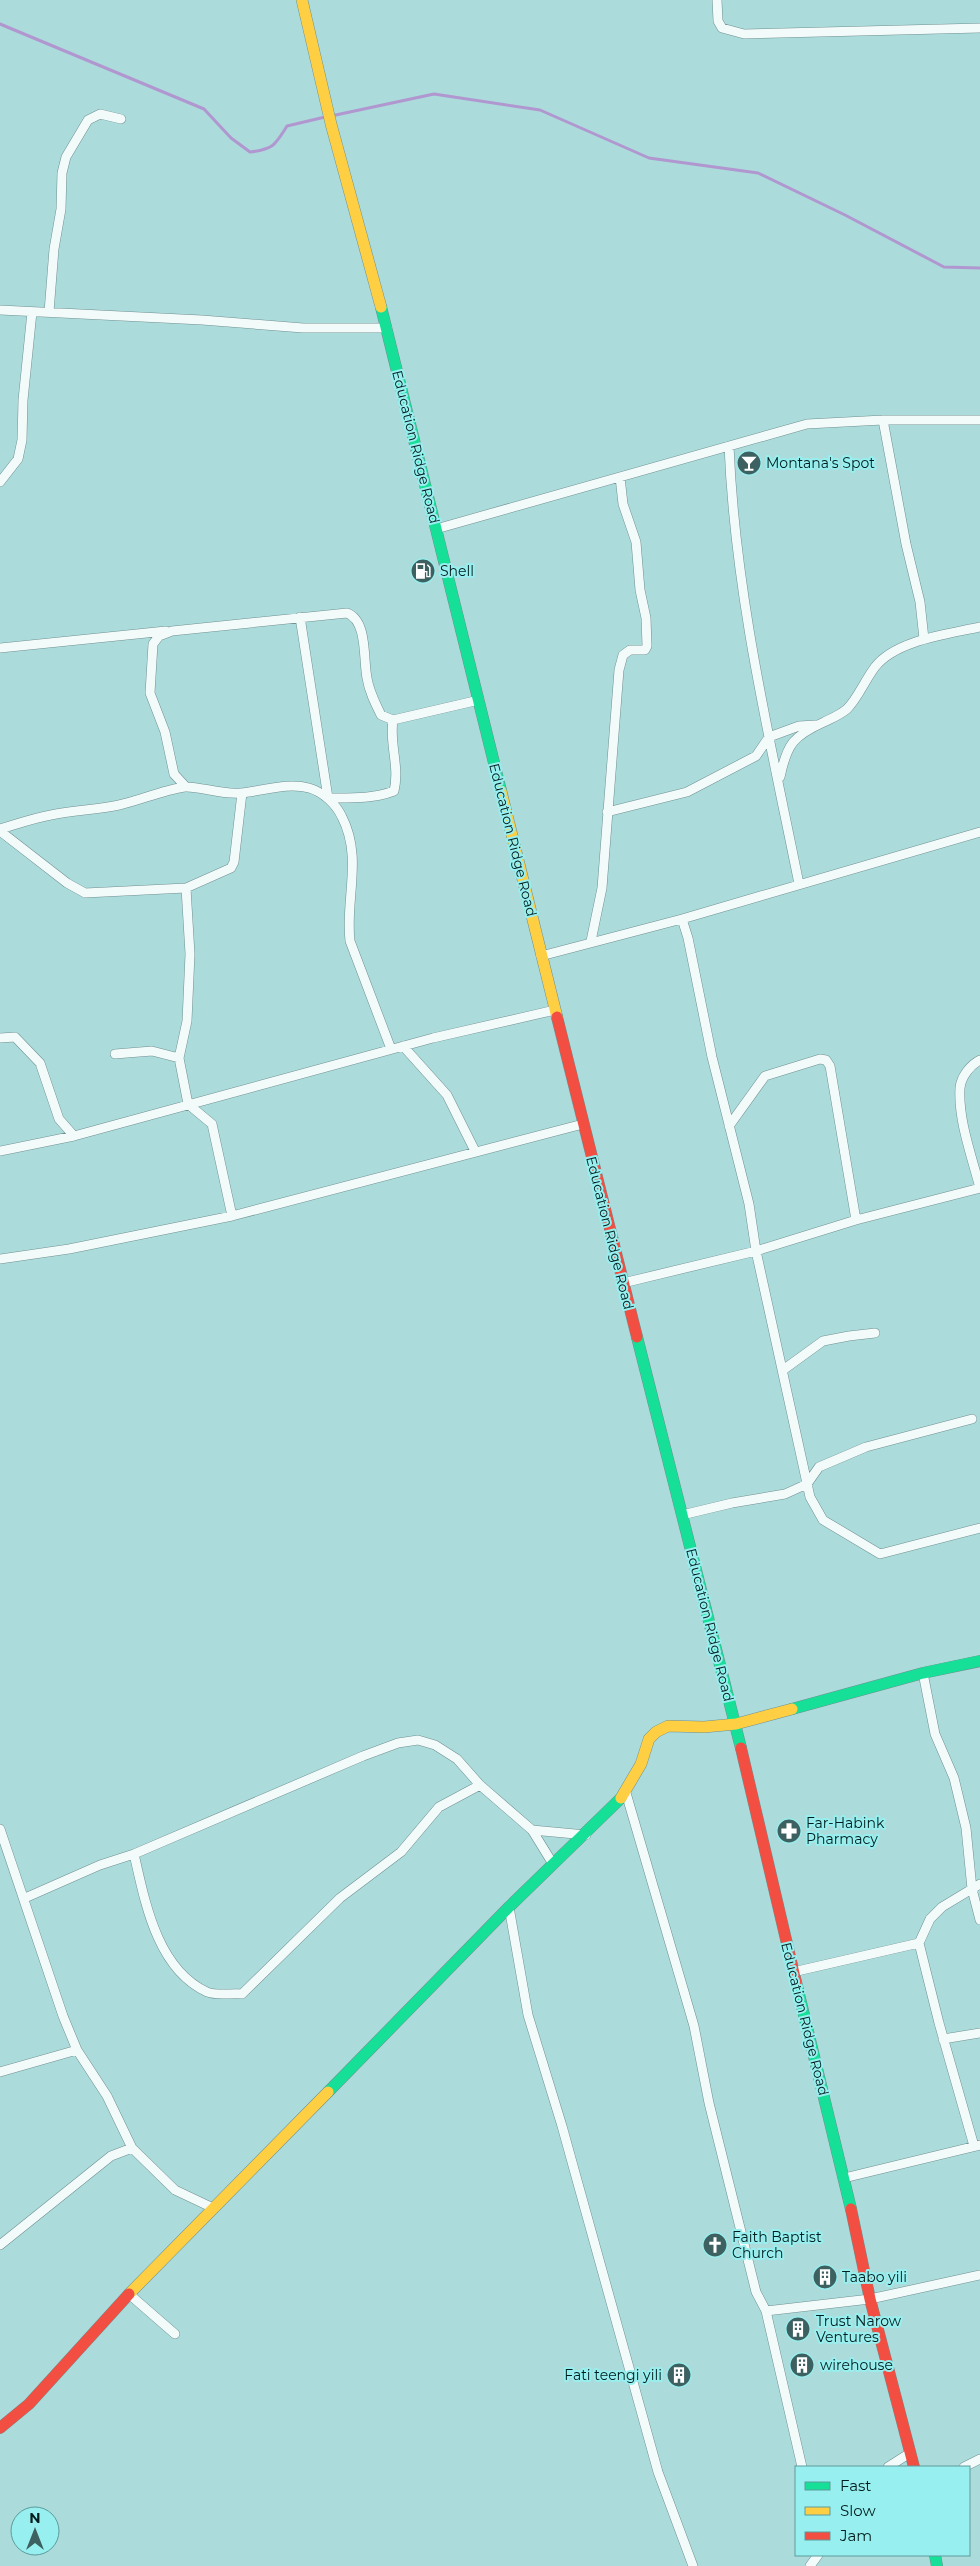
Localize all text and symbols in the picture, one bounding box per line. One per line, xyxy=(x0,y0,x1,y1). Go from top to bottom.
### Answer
street label: Education Ridge Road xyxy=(388,368,444,526)
bar icon: Montana's Spot xyxy=(736,450,762,476)
place label: Montana's Spot xyxy=(766,454,875,472)
fuel station icon: Shell xyxy=(410,558,436,584)
place label: Shell xyxy=(440,562,474,580)
street label: Education Ridge Road xyxy=(485,761,541,919)
street label: Education Ridge Road xyxy=(582,1154,638,1312)
street label: Education Ridge Road xyxy=(682,1546,738,1704)
place label: Far-Habink Pharmacy xyxy=(806,1814,885,1848)
pharmacy icon: Far-Habink Pharmacy xyxy=(776,1818,802,1844)
street label: Education Ridge Road xyxy=(777,1940,833,2098)
place label: Faith Baptist Church xyxy=(732,2228,822,2262)
church icon: Faith Baptist Church xyxy=(702,2232,728,2258)
building icon: Taabo yili xyxy=(812,2264,838,2290)
place label: Taabo yili xyxy=(842,2268,907,2286)
place label: Trust Narow Ventures xyxy=(816,2312,902,2346)
building icon: Trust Narow Ventures xyxy=(785,2316,811,2342)
building icon: wirehouse xyxy=(789,2352,815,2378)
place label: wirehouse xyxy=(820,2356,893,2374)
building icon: Fati teengi yili xyxy=(666,2362,692,2388)
place label: Fati teengi yili xyxy=(564,2366,662,2384)
legend xyxy=(795,2466,970,2556)
text: Fast xyxy=(840,2476,871,2495)
text: Slow xyxy=(840,2501,876,2520)
north arrow xyxy=(10,2506,60,2556)
text: N xyxy=(29,2509,41,2527)
text: Jam xyxy=(839,2526,872,2545)

